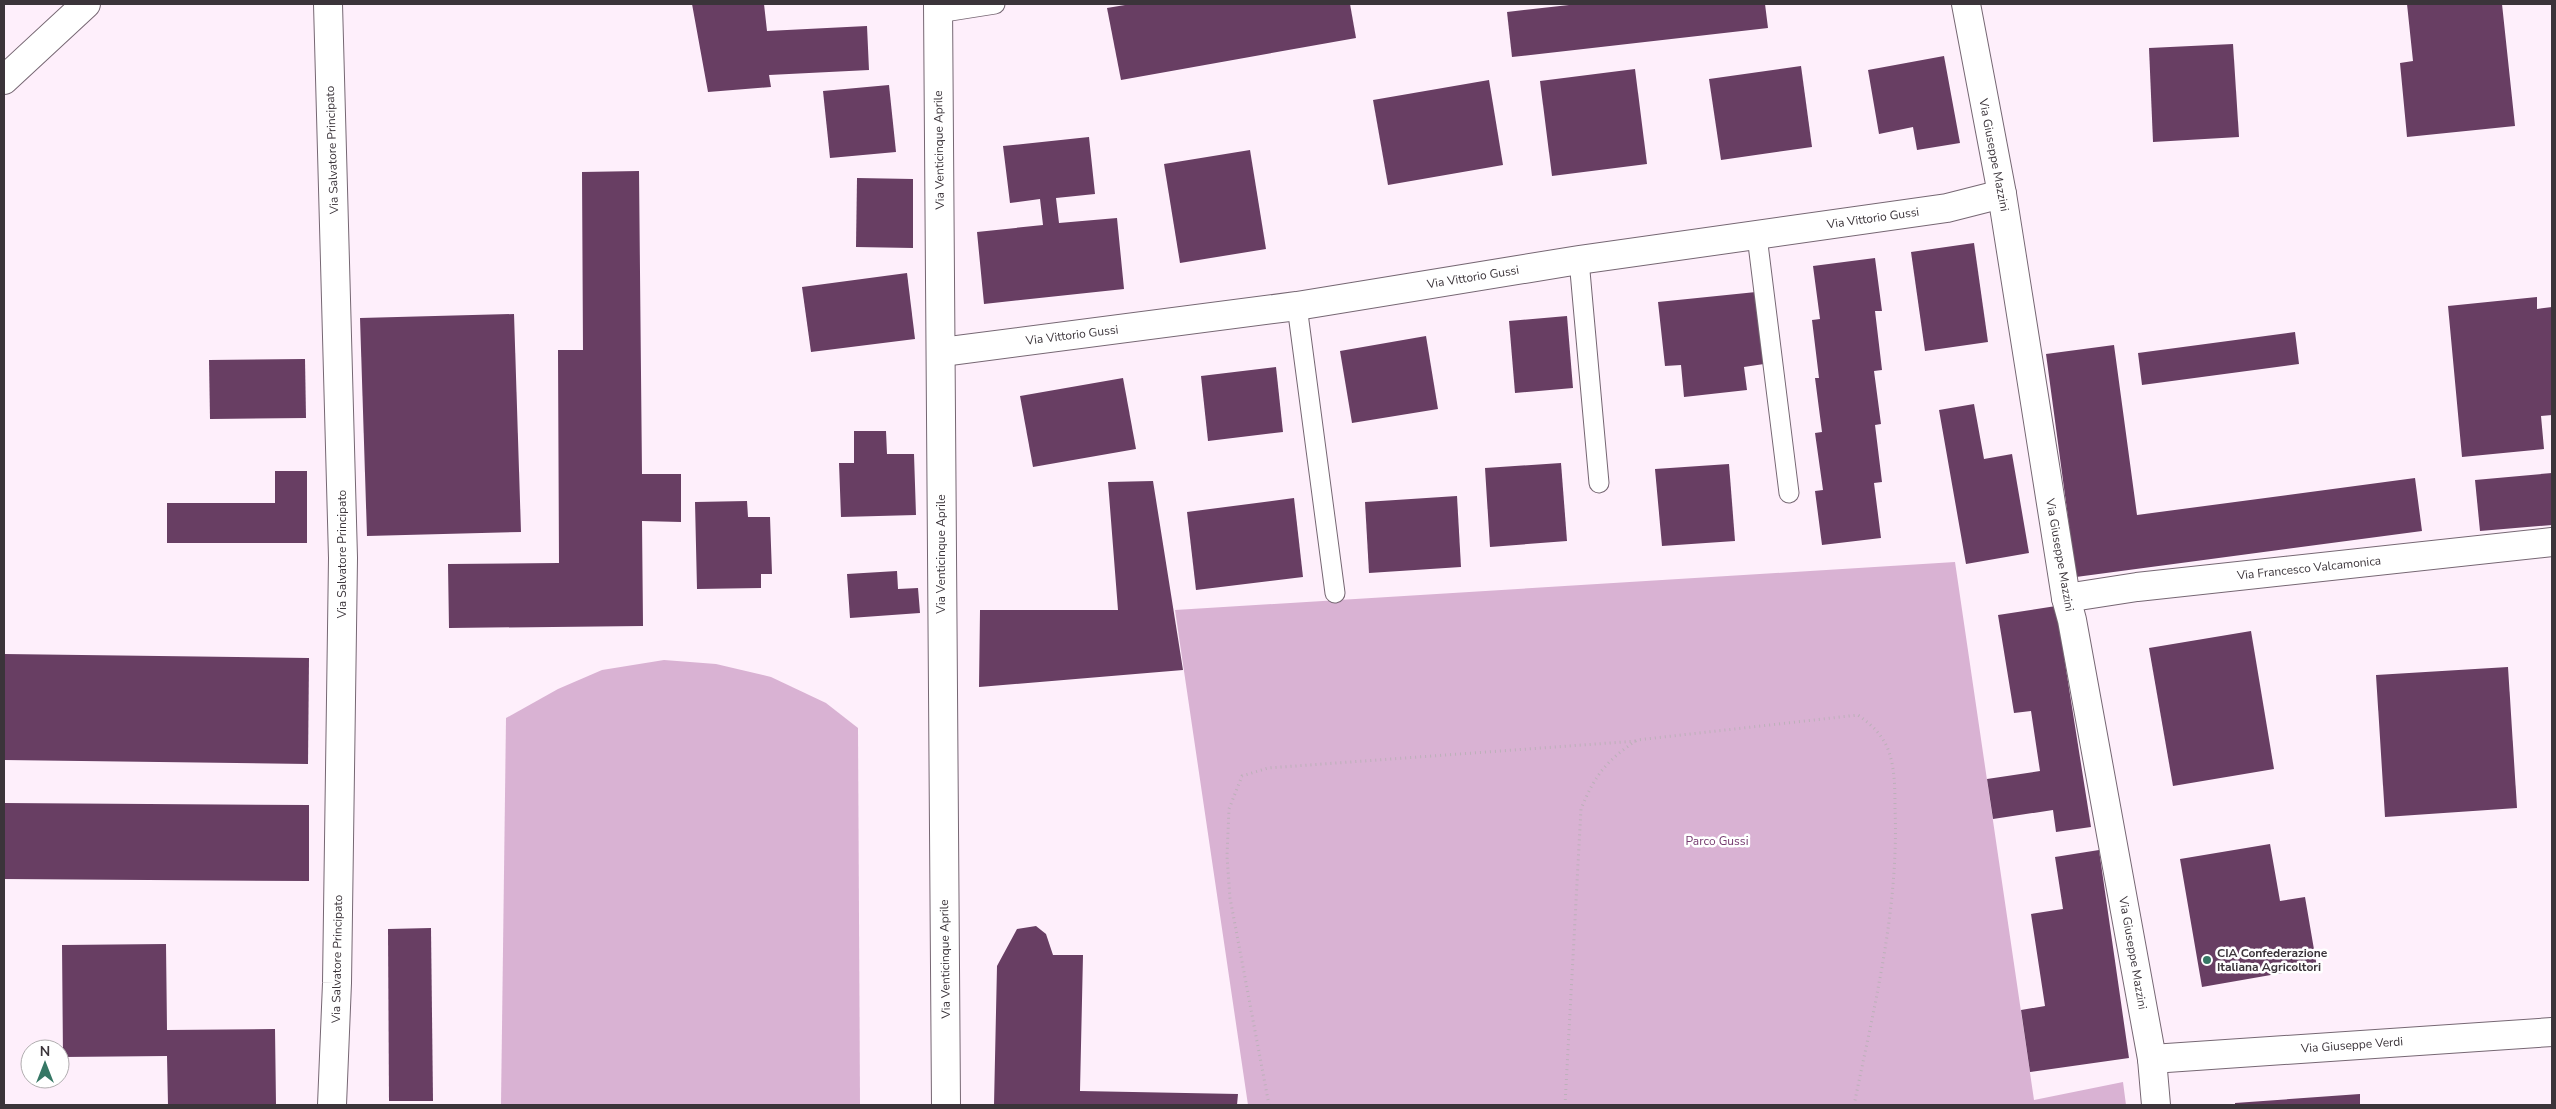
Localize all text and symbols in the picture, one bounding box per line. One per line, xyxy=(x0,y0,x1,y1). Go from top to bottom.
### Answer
street label: Via Salvatore Principato xyxy=(322,85,342,215)
street label: Via Venticinque Aprile xyxy=(930,90,948,211)
street label: Via Giuseppe Mazzini xyxy=(1975,96,2013,213)
street label: Via Vittorio Gussi xyxy=(1825,204,1920,233)
street label: Via Vittorio Gussi xyxy=(1425,262,1520,292)
street label: Via Vittorio Gussi xyxy=(1024,321,1119,349)
street label: Via Salvatore Principato xyxy=(334,489,350,619)
street label: Via Venticinque Aprile xyxy=(933,494,949,615)
street label: Via Giuseppe Mazzini xyxy=(2042,496,2078,613)
street label: Via Francesco Valcamonica xyxy=(2235,552,2382,584)
park label: Parco Gussi xyxy=(1686,833,1748,849)
street label: Via Salvatore Principato xyxy=(328,894,346,1024)
street label: Via Giuseppe Mazzini xyxy=(2115,894,2151,1011)
street label: Via Venticinque Aprile xyxy=(936,899,954,1020)
place label: CIA Confederazione Italiana Agricoltori xyxy=(2217,945,2328,975)
marker: CIA Confederazione Italiana Agricoltori xyxy=(2201,954,2213,966)
street label: Via Giuseppe Verdi xyxy=(2299,1033,2404,1057)
north arrow xyxy=(20,1039,70,1089)
text: N xyxy=(40,1042,50,1061)

